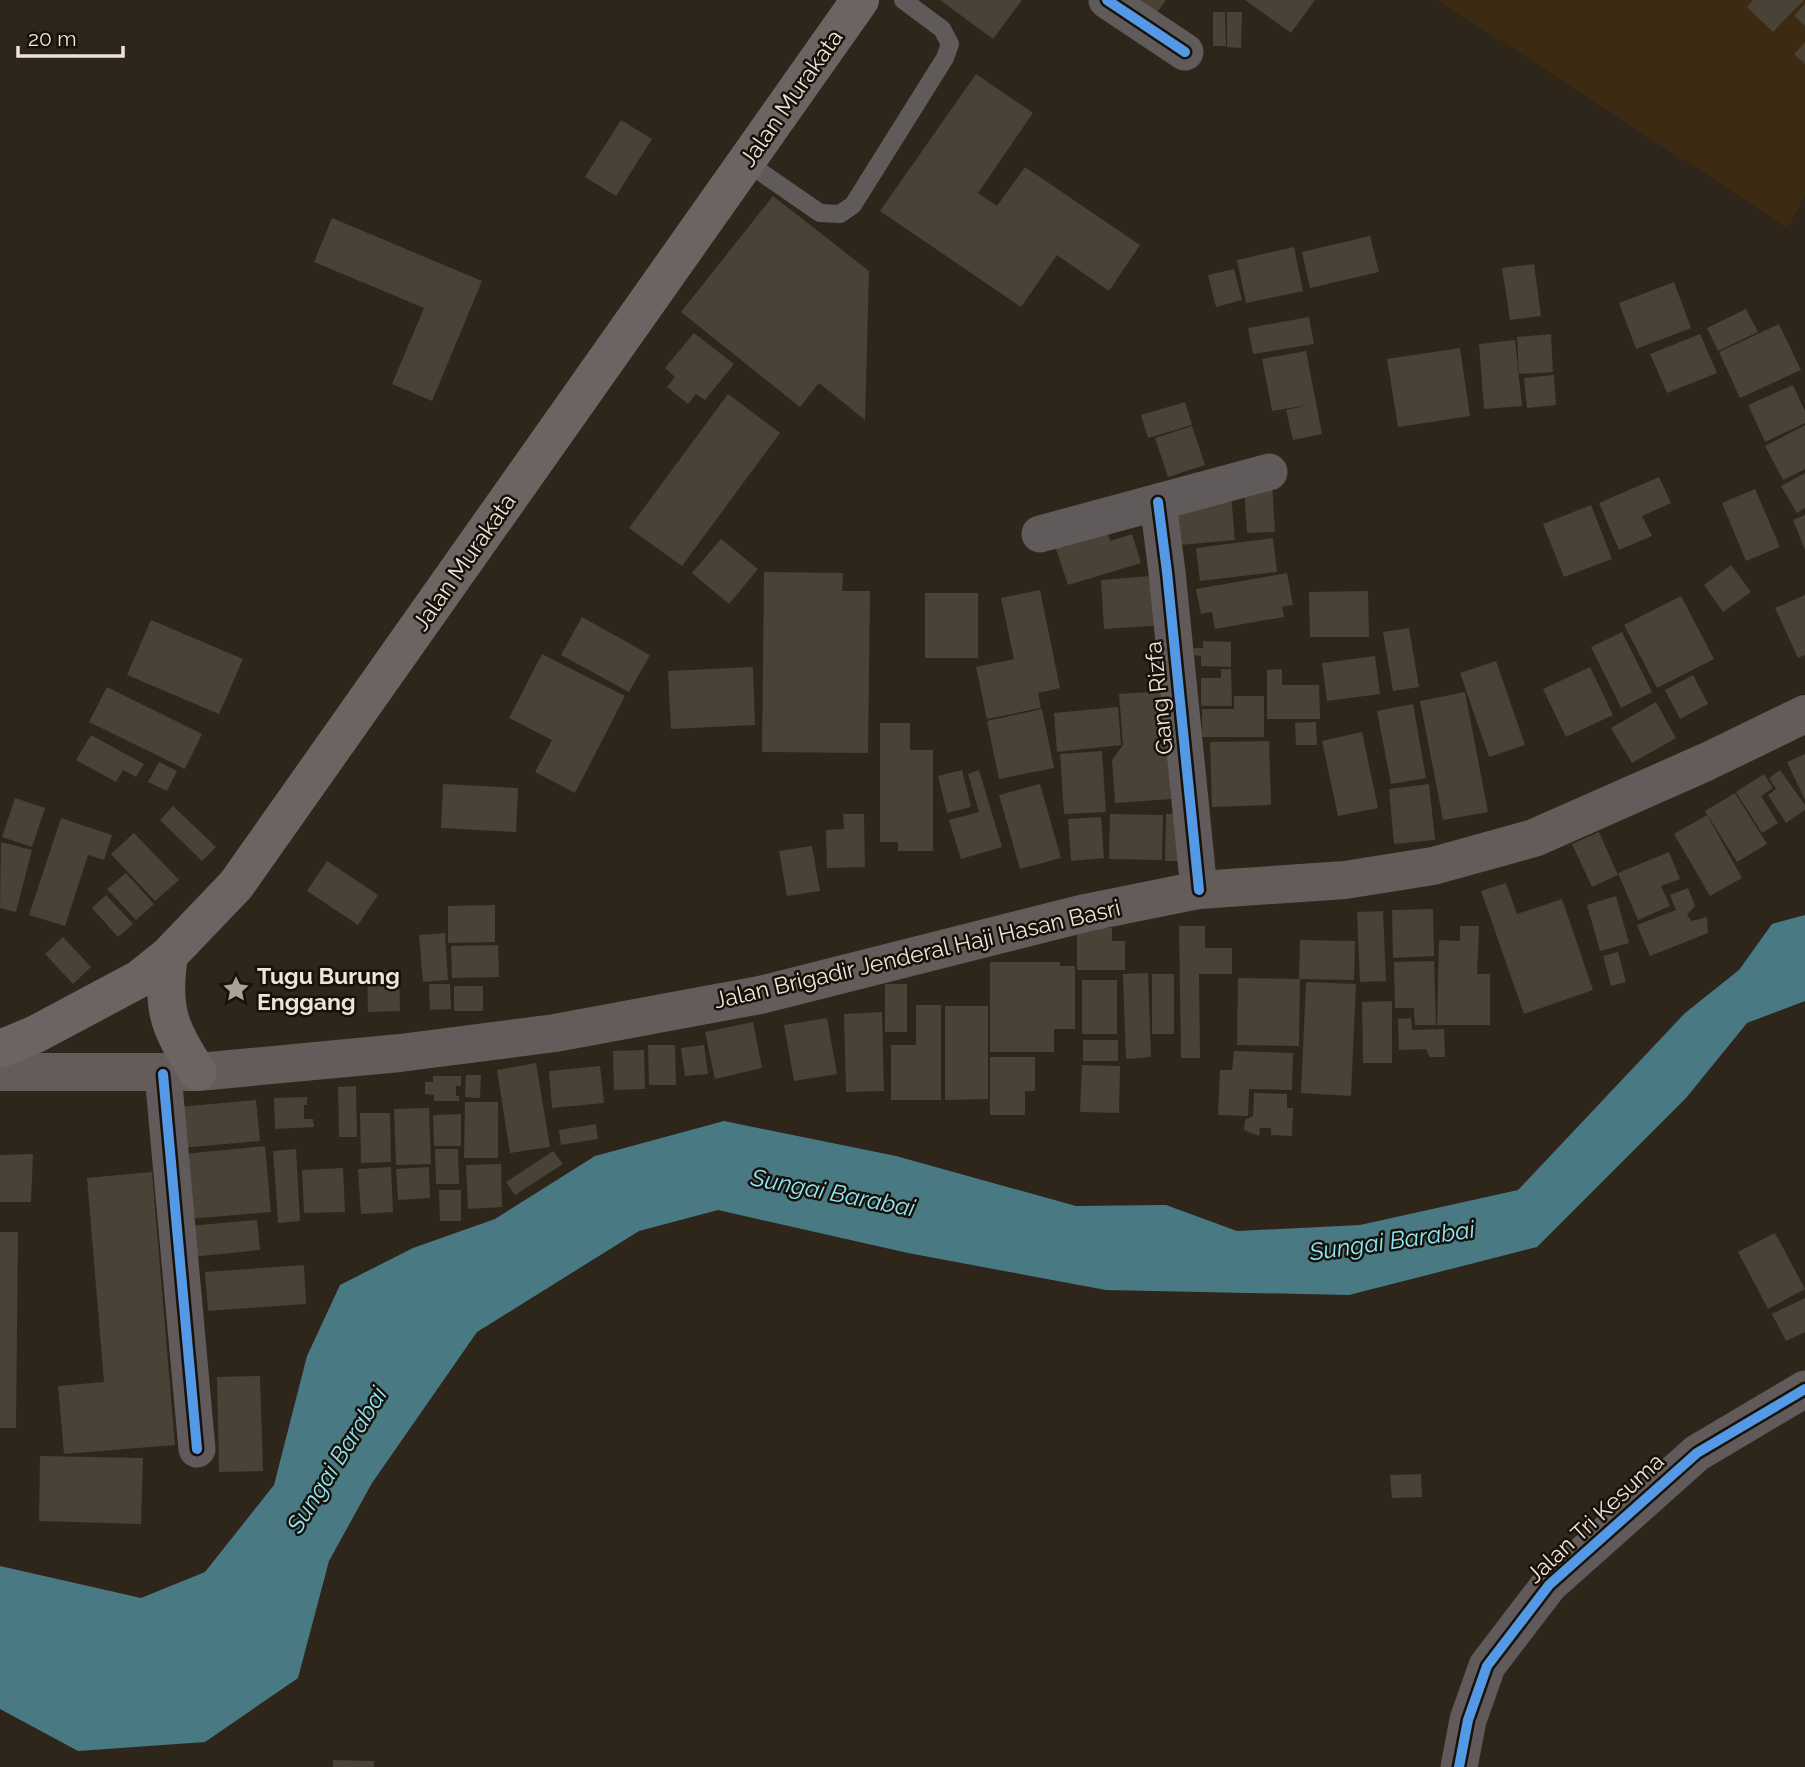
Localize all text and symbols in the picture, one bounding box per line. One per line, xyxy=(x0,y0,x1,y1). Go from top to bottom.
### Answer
scale bar xyxy=(18,14,122,58)
street label: Jalan Murakata xyxy=(733,24,848,171)
text: 20 m xyxy=(28,26,76,51)
street label: Jalan Murakata xyxy=(406,488,521,635)
street label: Gang Rizfa xyxy=(1139,640,1178,756)
street label: Jalan Brigadir Jenderal Haji Hasan Basri xyxy=(711,894,1123,1013)
place label: Tugu Burung Enggang xyxy=(257,962,400,1015)
place icon: Tugu Burung Enggang xyxy=(221,974,251,1004)
water label: Sungai Barabai xyxy=(748,1162,918,1223)
water label: Sungai Barabai xyxy=(1307,1214,1477,1267)
water label: Sungai Barabai xyxy=(280,1381,393,1539)
street label: Jalan Tri Kesuma xyxy=(1520,1447,1669,1588)

